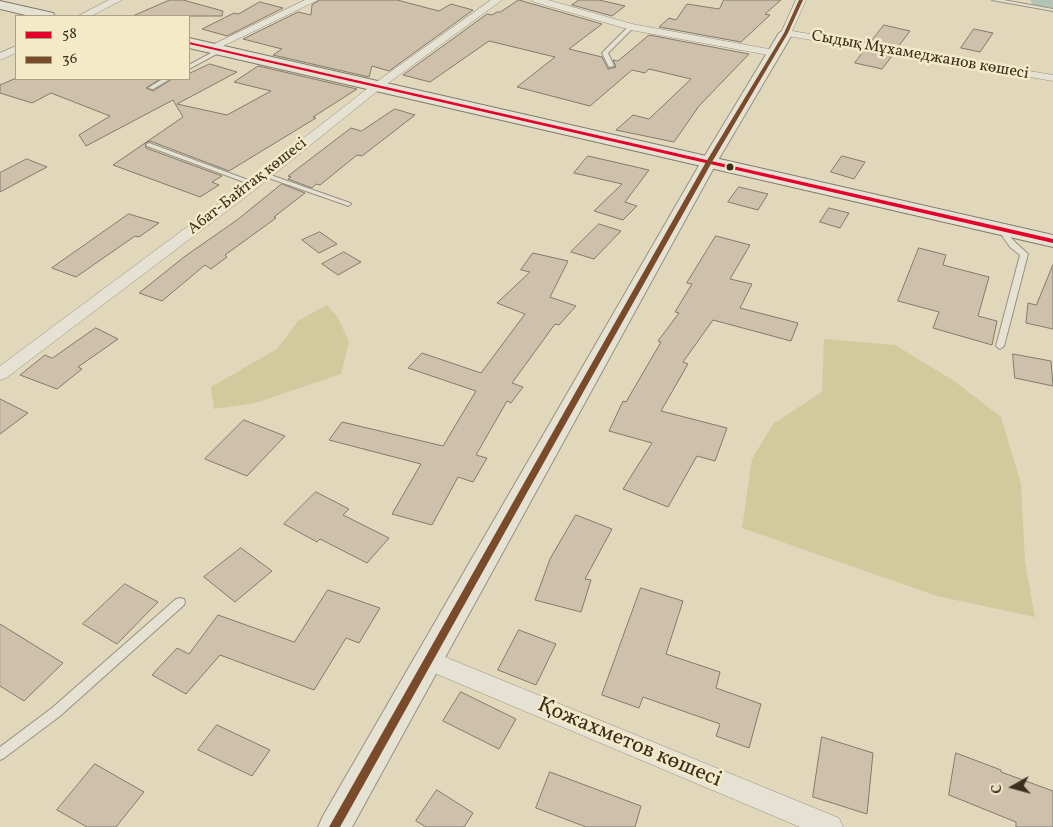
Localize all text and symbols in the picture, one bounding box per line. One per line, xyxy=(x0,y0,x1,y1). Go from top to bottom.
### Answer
legend xyxy=(15,15,190,80)
text: 58 xyxy=(62,24,77,45)
street label: Сыдық Мұхамеджанов көшесі xyxy=(810,27,1030,85)
text: 36 xyxy=(62,49,77,70)
street label: Абат-Байтақ көшесі xyxy=(185,134,311,240)
unlabelled marker xyxy=(725,162,735,172)
street label: Қожахметов көшесі xyxy=(533,693,725,795)
north arrow xyxy=(988,762,1038,812)
text: С xyxy=(988,783,1008,795)

